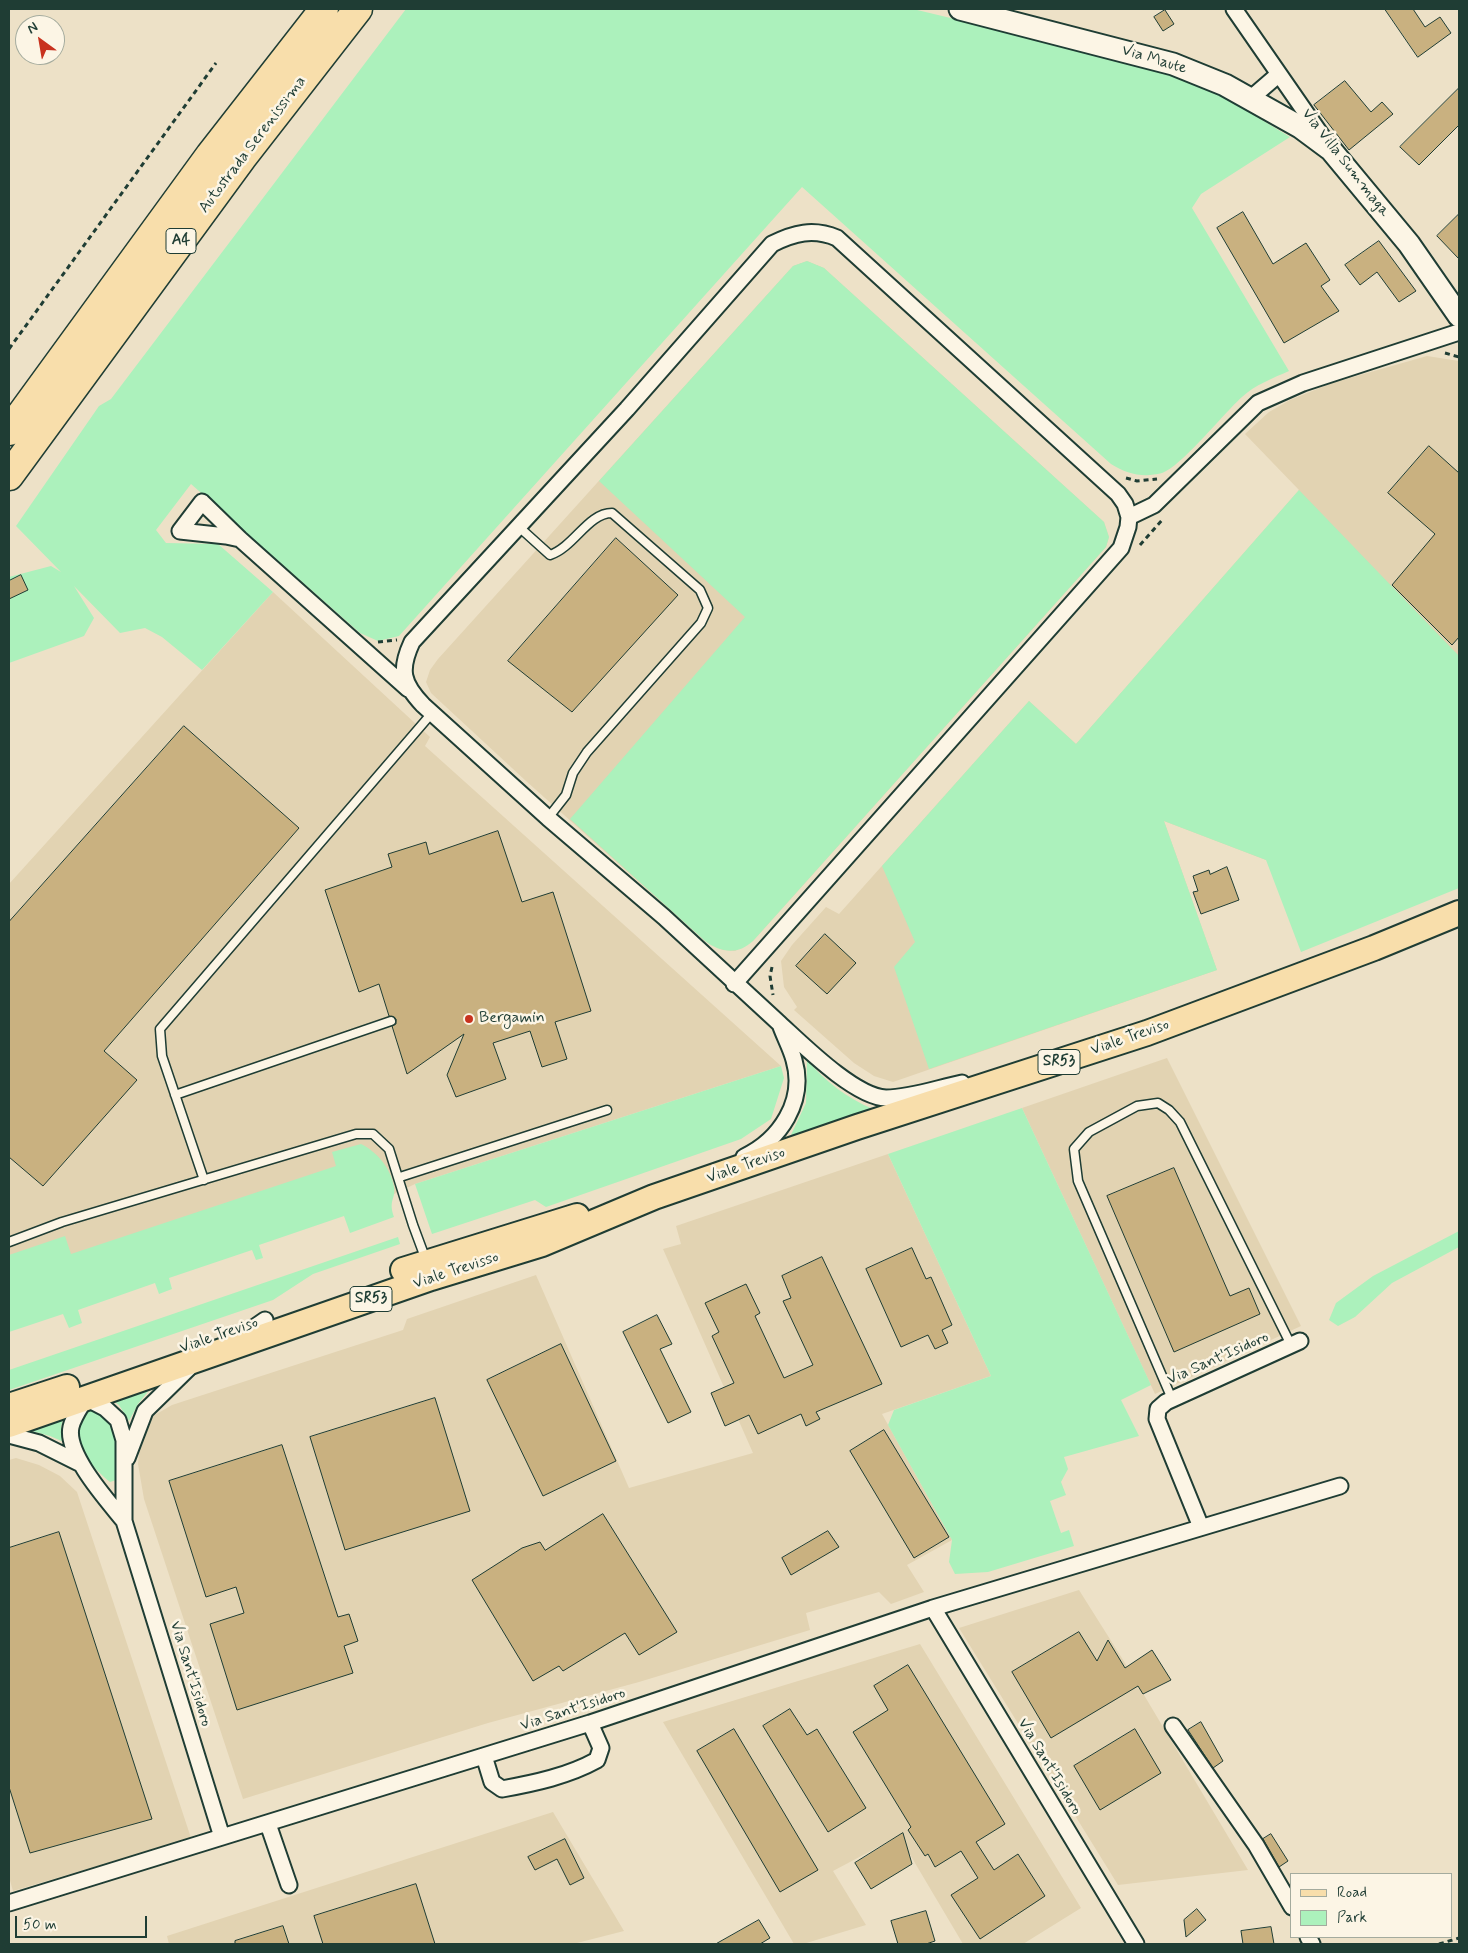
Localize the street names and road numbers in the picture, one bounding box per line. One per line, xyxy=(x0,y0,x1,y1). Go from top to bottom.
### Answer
street label: Via Maute xyxy=(1119,41,1189,79)
street label: Autostrada Serenissima xyxy=(195,73,311,217)
street label: Via Villa Summaga xyxy=(1297,105,1393,221)
road number: A4 xyxy=(166,228,196,254)
street label: Viale Treviso xyxy=(1088,1016,1172,1060)
road number: SR53 xyxy=(1038,1050,1080,1074)
street label: Viale Treviso xyxy=(704,1144,788,1188)
street label: Viale Trevisso xyxy=(411,1248,501,1294)
road number: SR53 xyxy=(350,1286,392,1312)
street label: Viale Treviso xyxy=(177,1314,261,1358)
street label: Via Sant'Isidoro xyxy=(1164,1328,1272,1390)
street label: Via Sant'Isidoro xyxy=(165,1619,215,1729)
street label: Via Sant'Isidoro xyxy=(518,1684,628,1736)
street label: Via Sant'Isidoro xyxy=(1013,1715,1085,1819)

